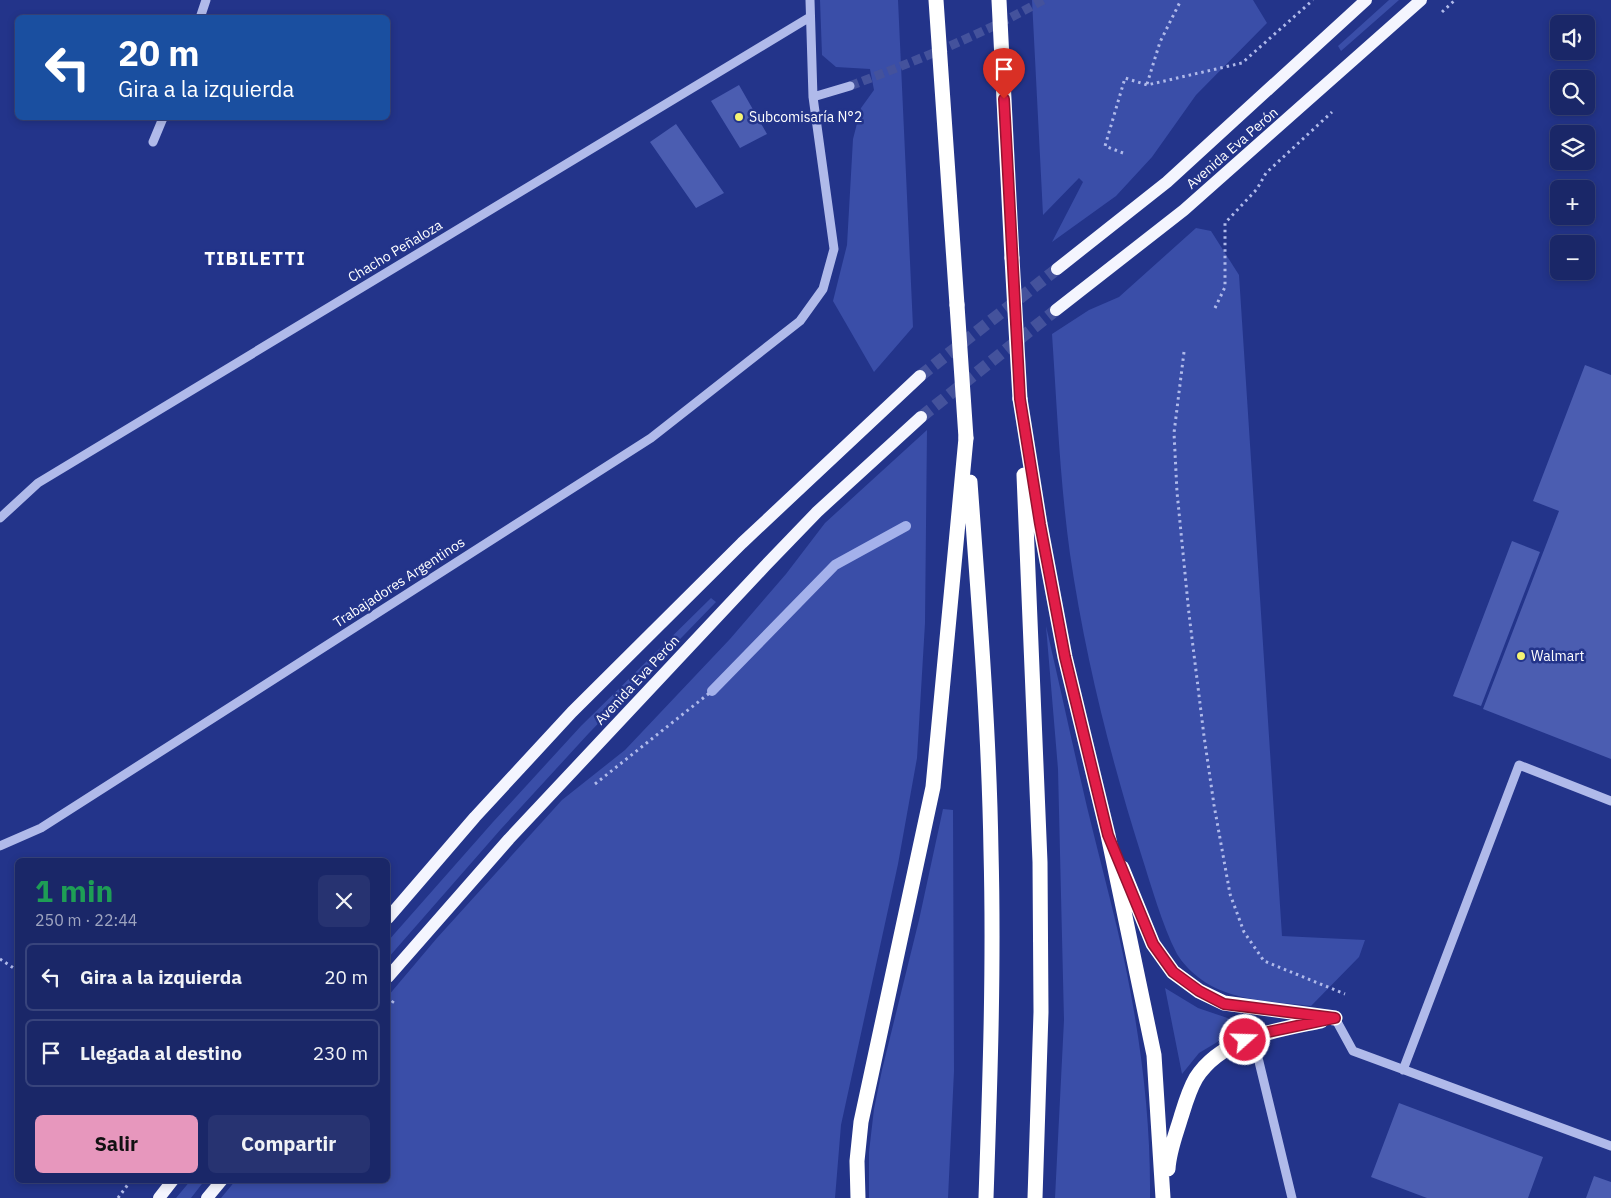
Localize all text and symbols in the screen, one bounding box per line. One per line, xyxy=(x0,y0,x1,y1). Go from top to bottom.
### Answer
map controls xyxy=(1550,15,1595,280)
button: sound xyxy=(1550,15,1595,60)
text: 20 m xyxy=(118,30,200,76)
icon: left xyxy=(35,35,100,100)
pin xyxy=(983,48,1025,99)
icon: arrive xyxy=(990,55,1018,83)
button: search xyxy=(1550,70,1595,115)
text: Gira a la izquierda xyxy=(118,74,294,103)
street label: Avenida Eva Perón xyxy=(1182,103,1282,193)
place label: Subcomisaría N°2 xyxy=(749,108,862,126)
marker: Subcomisaría N°2 xyxy=(733,111,745,123)
button: layers xyxy=(1550,125,1595,170)
button: + xyxy=(1550,180,1595,225)
street label: Chacho Peñaloza xyxy=(344,215,446,286)
button: − xyxy=(1550,235,1595,280)
district label: TIBILETTI xyxy=(204,246,306,270)
street label: Trabajadores Argentinos xyxy=(330,533,468,631)
street label: Avenida Eva Perón xyxy=(591,631,683,729)
place label: Walmart xyxy=(1531,647,1585,665)
marker: Walmart xyxy=(1515,650,1527,662)
text: 1 min xyxy=(35,871,113,910)
button: close xyxy=(318,875,370,927)
text: 250 m · 22:44 xyxy=(35,910,137,930)
icon: left xyxy=(37,963,65,991)
text: Gira a la izquierda xyxy=(80,965,242,989)
text: 20 m xyxy=(324,965,368,989)
position arrow xyxy=(1218,1013,1270,1065)
icon: arrive xyxy=(37,1039,65,1067)
text: Llegada al destino xyxy=(80,1041,242,1065)
text: 230 m xyxy=(313,1041,368,1065)
button: Salir xyxy=(35,1115,198,1173)
button: Compartir xyxy=(208,1115,370,1173)

